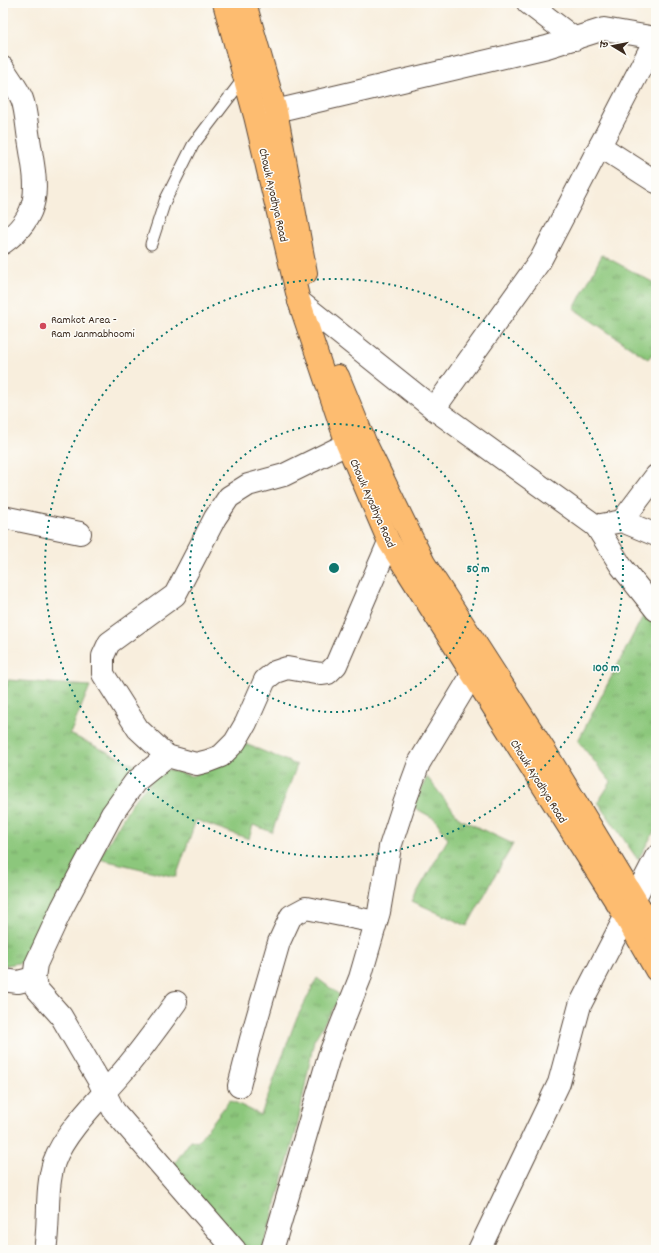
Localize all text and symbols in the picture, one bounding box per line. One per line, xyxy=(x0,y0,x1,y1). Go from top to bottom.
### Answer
north arrow xyxy=(593,26,633,66)
text: उ xyxy=(597,39,614,50)
street label: Chowk Ayodhya Road xyxy=(253,147,292,244)
place label: Ramkot Area - Ram Janmabhoomi xyxy=(51,312,135,343)
marker: Ramkot Area - Ram Janmabhoomi xyxy=(38,321,48,331)
street label: Chowk Ayodhya Road xyxy=(344,456,399,551)
centre of rings xyxy=(327,561,341,575)
text: 50 m xyxy=(466,561,490,578)
text: 100 m xyxy=(593,660,619,677)
street label: Chowk Ayodhya Road xyxy=(505,737,570,827)

